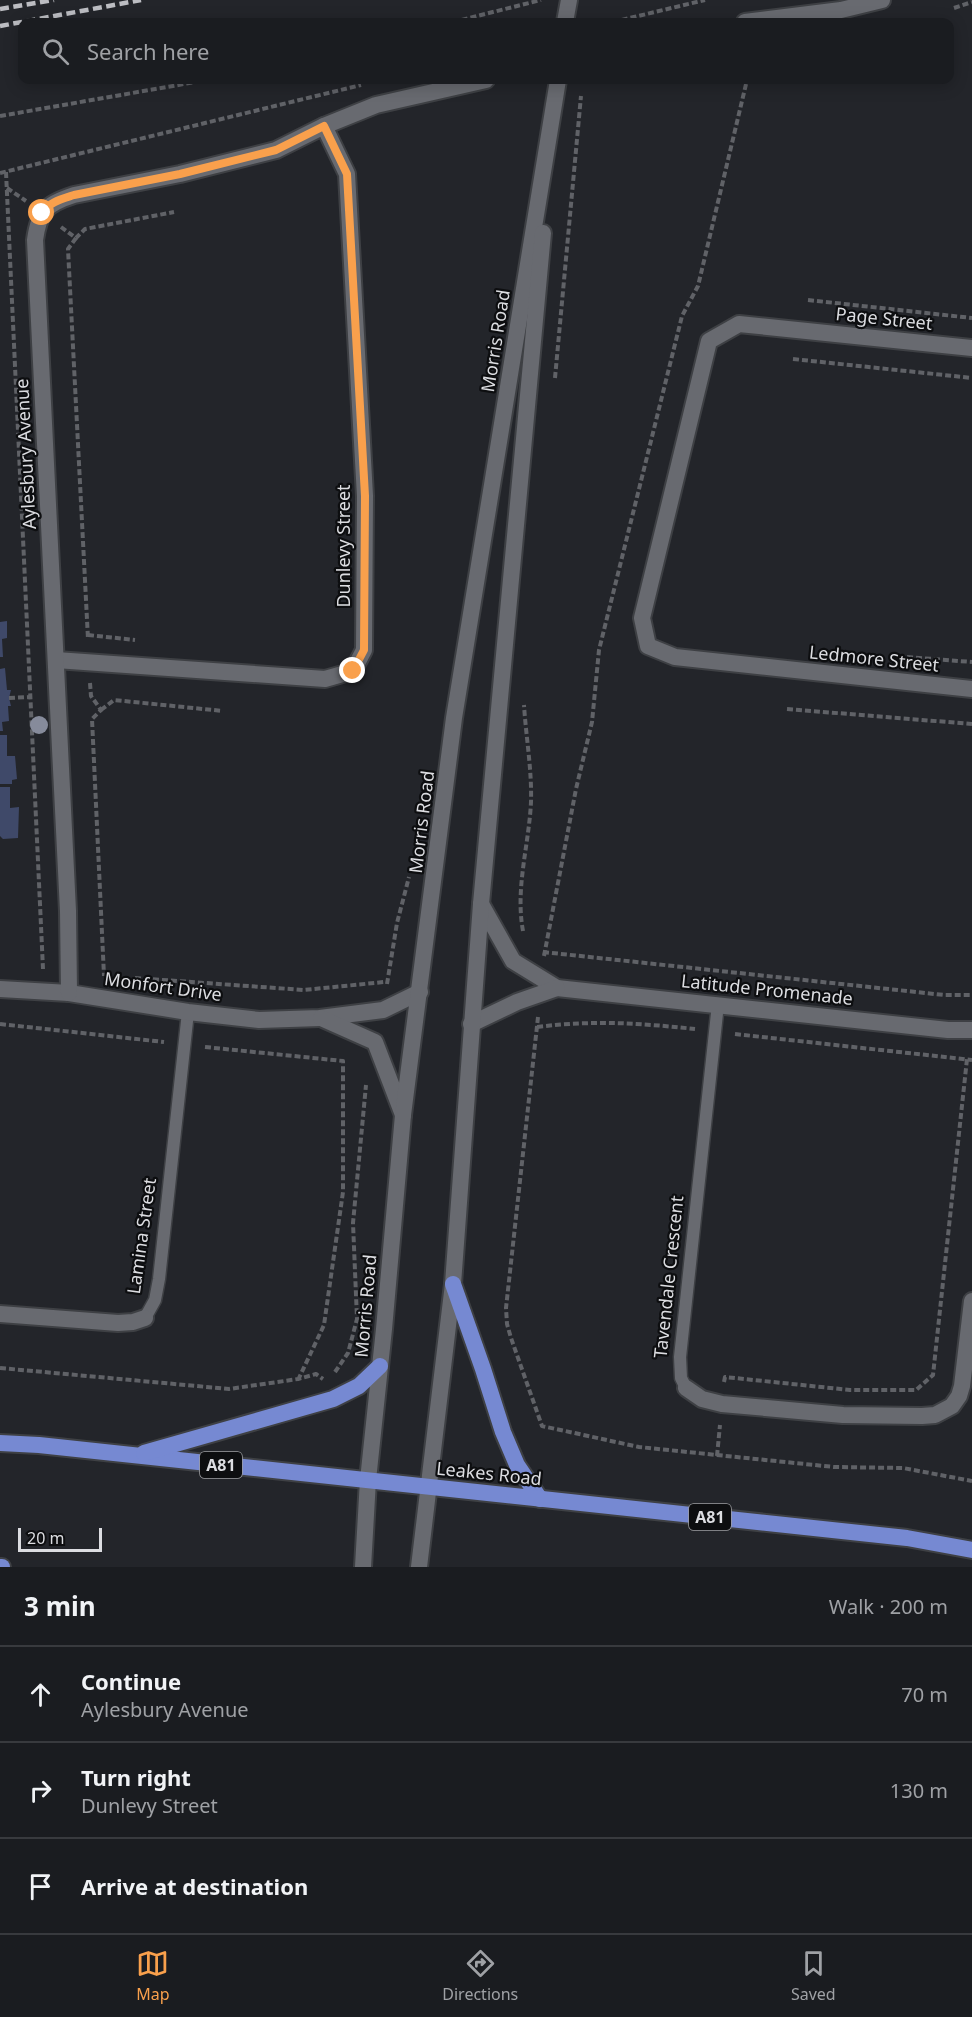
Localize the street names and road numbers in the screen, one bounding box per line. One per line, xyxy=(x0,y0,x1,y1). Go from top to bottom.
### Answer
street label: Morris Road xyxy=(475,288,515,394)
street label: Page Street xyxy=(835,301,934,335)
street label: Aylesbury Avenue xyxy=(9,378,41,530)
street label: Dunlevy Street xyxy=(331,484,355,608)
street label: Ledmore Street xyxy=(808,639,941,677)
street label: Morris Road xyxy=(403,769,439,875)
street label: Monfort Drive xyxy=(103,966,224,1006)
street label: Latitude Promenade xyxy=(680,968,854,1010)
street label: Lamina Street xyxy=(121,1176,161,1296)
street label: Tavendale Crescent xyxy=(648,1194,689,1359)
street label: Morris Road xyxy=(349,1253,381,1358)
road number: A81 xyxy=(200,1452,242,1478)
street label: Leakes Road xyxy=(435,1456,543,1490)
road number: A81 xyxy=(689,1504,731,1530)

